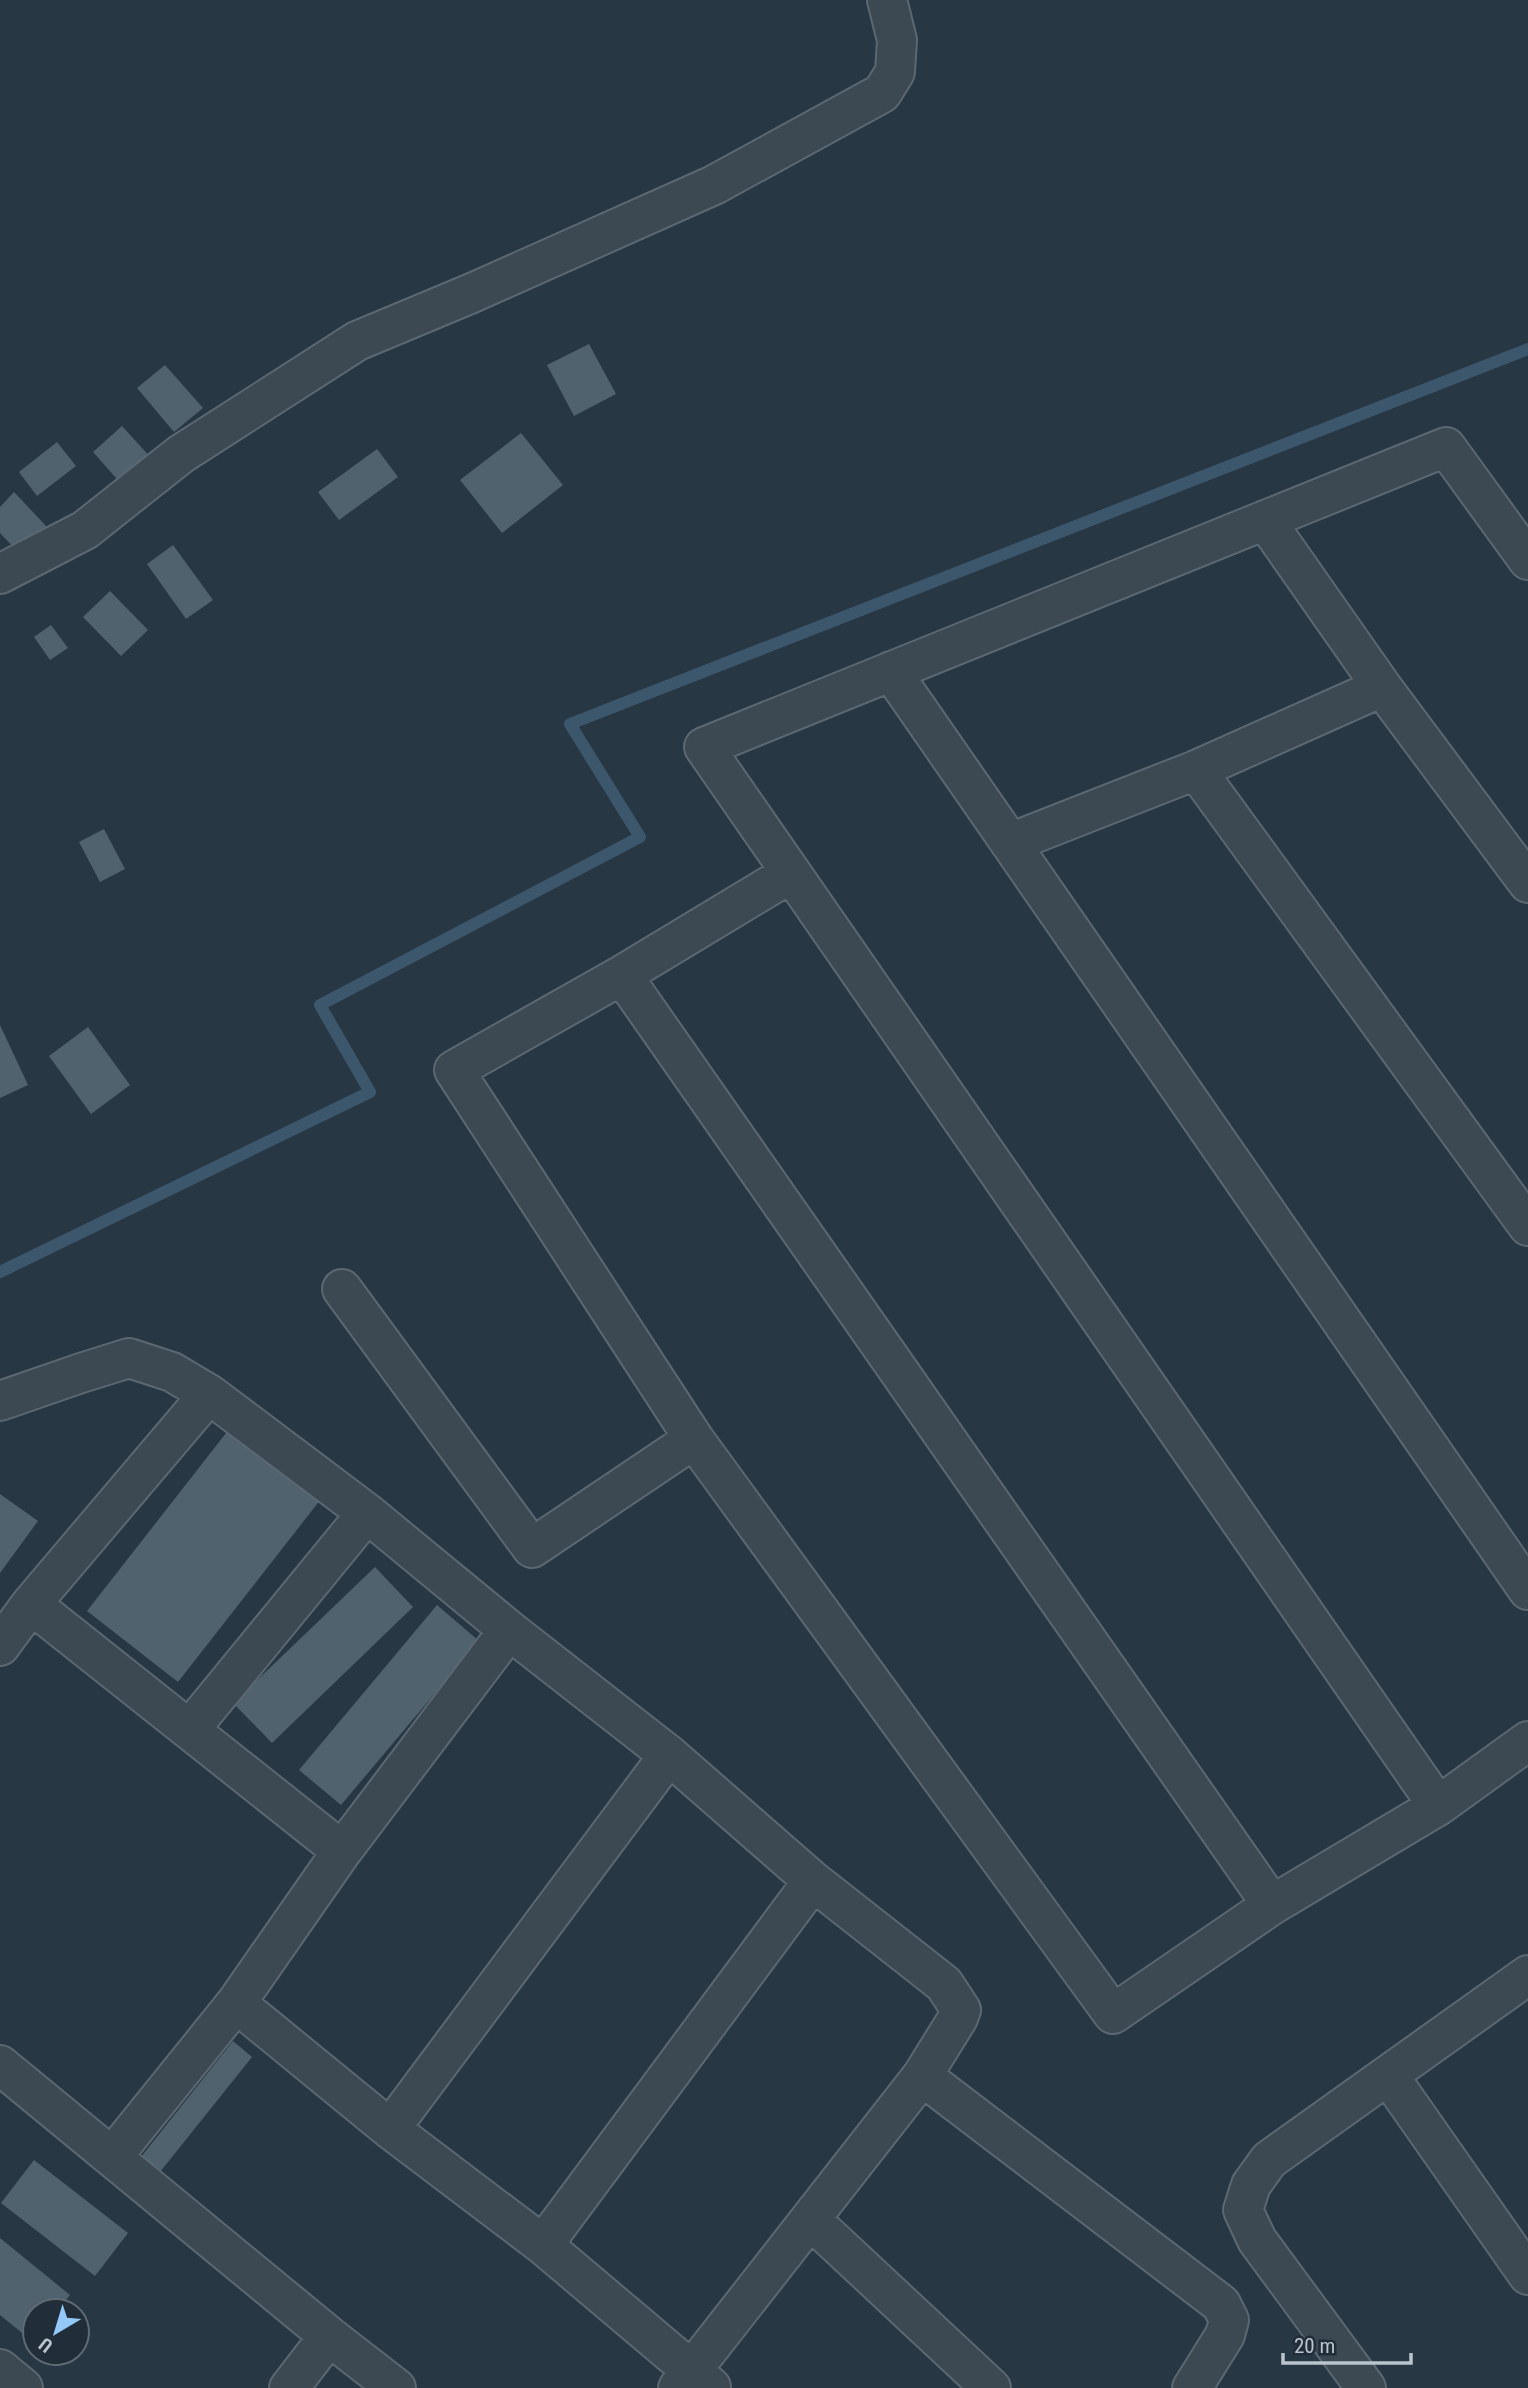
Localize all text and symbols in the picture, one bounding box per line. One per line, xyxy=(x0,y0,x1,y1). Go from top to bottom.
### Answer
north arrow xyxy=(21,2297,91,2367)
scale bar xyxy=(1283,2322,1411,2366)
text: U xyxy=(34,2333,57,2357)
text: 20 m xyxy=(1294,2334,1335,2358)

